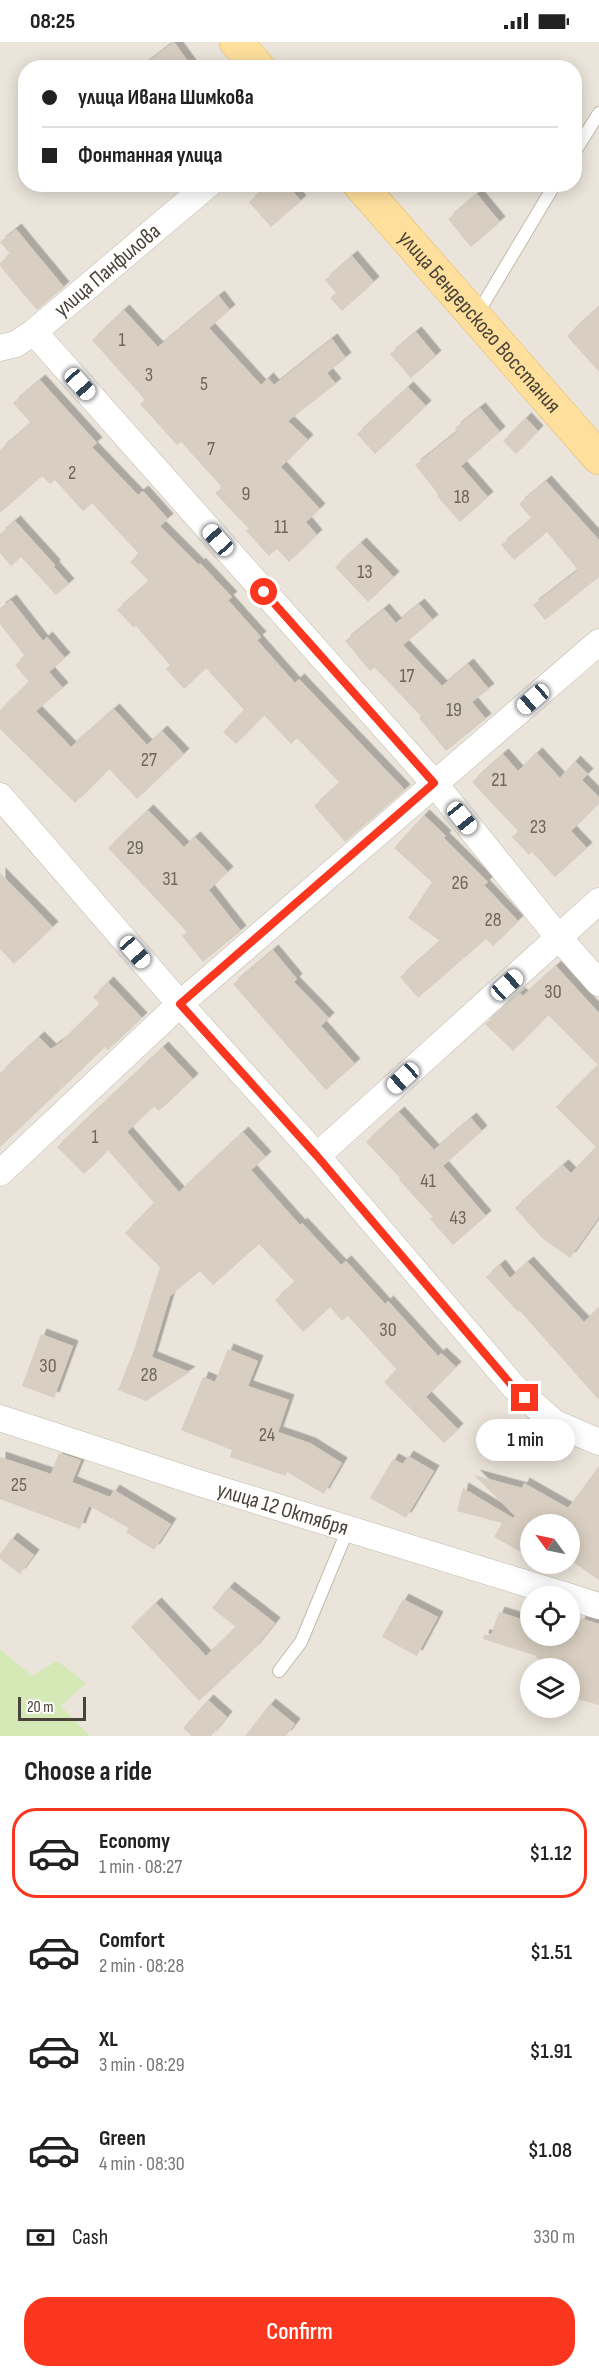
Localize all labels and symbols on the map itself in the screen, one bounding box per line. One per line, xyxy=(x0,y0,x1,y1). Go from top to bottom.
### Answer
street label: улица Панфилова xyxy=(48,217,166,323)
street label: улица Бендерского Восстания xyxy=(392,225,567,419)
house number: 1 xyxy=(119,328,126,352)
house number: 3 xyxy=(145,363,153,387)
car xyxy=(61,365,99,403)
house number: 5 xyxy=(200,372,208,396)
house number: 7 xyxy=(207,437,215,461)
house number: 2 xyxy=(68,461,76,485)
house number: 9 xyxy=(242,482,250,506)
house number: 18 xyxy=(454,485,470,509)
house number: 11 xyxy=(274,515,288,539)
car xyxy=(199,521,237,559)
house number: 13 xyxy=(357,560,373,584)
route start xyxy=(250,578,277,605)
house number: 17 xyxy=(400,664,414,688)
car xyxy=(514,680,552,718)
house number: 19 xyxy=(446,698,462,722)
house number: 27 xyxy=(141,748,157,772)
house number: 21 xyxy=(491,768,507,792)
car xyxy=(444,798,480,838)
house number: 23 xyxy=(530,815,546,839)
house number: 29 xyxy=(126,836,144,860)
house number: 31 xyxy=(162,867,178,891)
house number: 26 xyxy=(452,871,469,895)
house number: 28 xyxy=(485,908,502,932)
car xyxy=(116,933,154,971)
car xyxy=(488,966,526,1004)
house number: 30 xyxy=(544,980,562,1004)
car xyxy=(384,1059,422,1097)
house number: 1 xyxy=(92,1125,99,1149)
house number: 41 xyxy=(420,1169,436,1193)
house number: 43 xyxy=(450,1206,466,1230)
house number: 30 xyxy=(379,1318,397,1342)
house number: 30 xyxy=(39,1354,57,1378)
house number: 28 xyxy=(141,1363,158,1387)
route end xyxy=(511,1384,538,1411)
callout: 1 min xyxy=(476,1419,574,1461)
house number: 24 xyxy=(259,1423,275,1447)
house number: 25 xyxy=(11,1473,27,1497)
street label: улица 12 Октября xyxy=(214,1476,352,1542)
north arrow xyxy=(520,1514,580,1574)
scale bar xyxy=(18,1694,86,1722)

